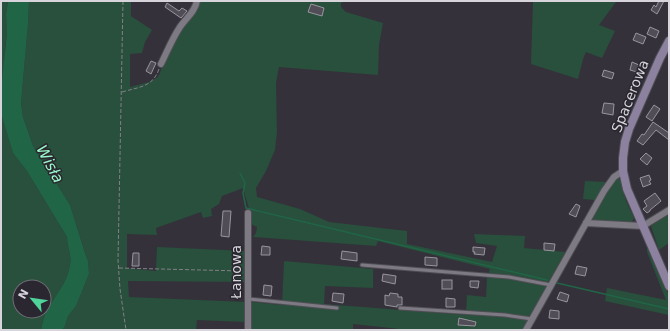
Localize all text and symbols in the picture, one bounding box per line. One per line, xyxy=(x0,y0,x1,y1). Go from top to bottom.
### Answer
street label: Spacerowa xyxy=(608,57,652,135)
water label: Wisła xyxy=(33,142,67,186)
street label: Łanowa xyxy=(228,245,244,300)
north arrow xyxy=(12,279,52,319)
text: N xyxy=(16,287,32,302)

